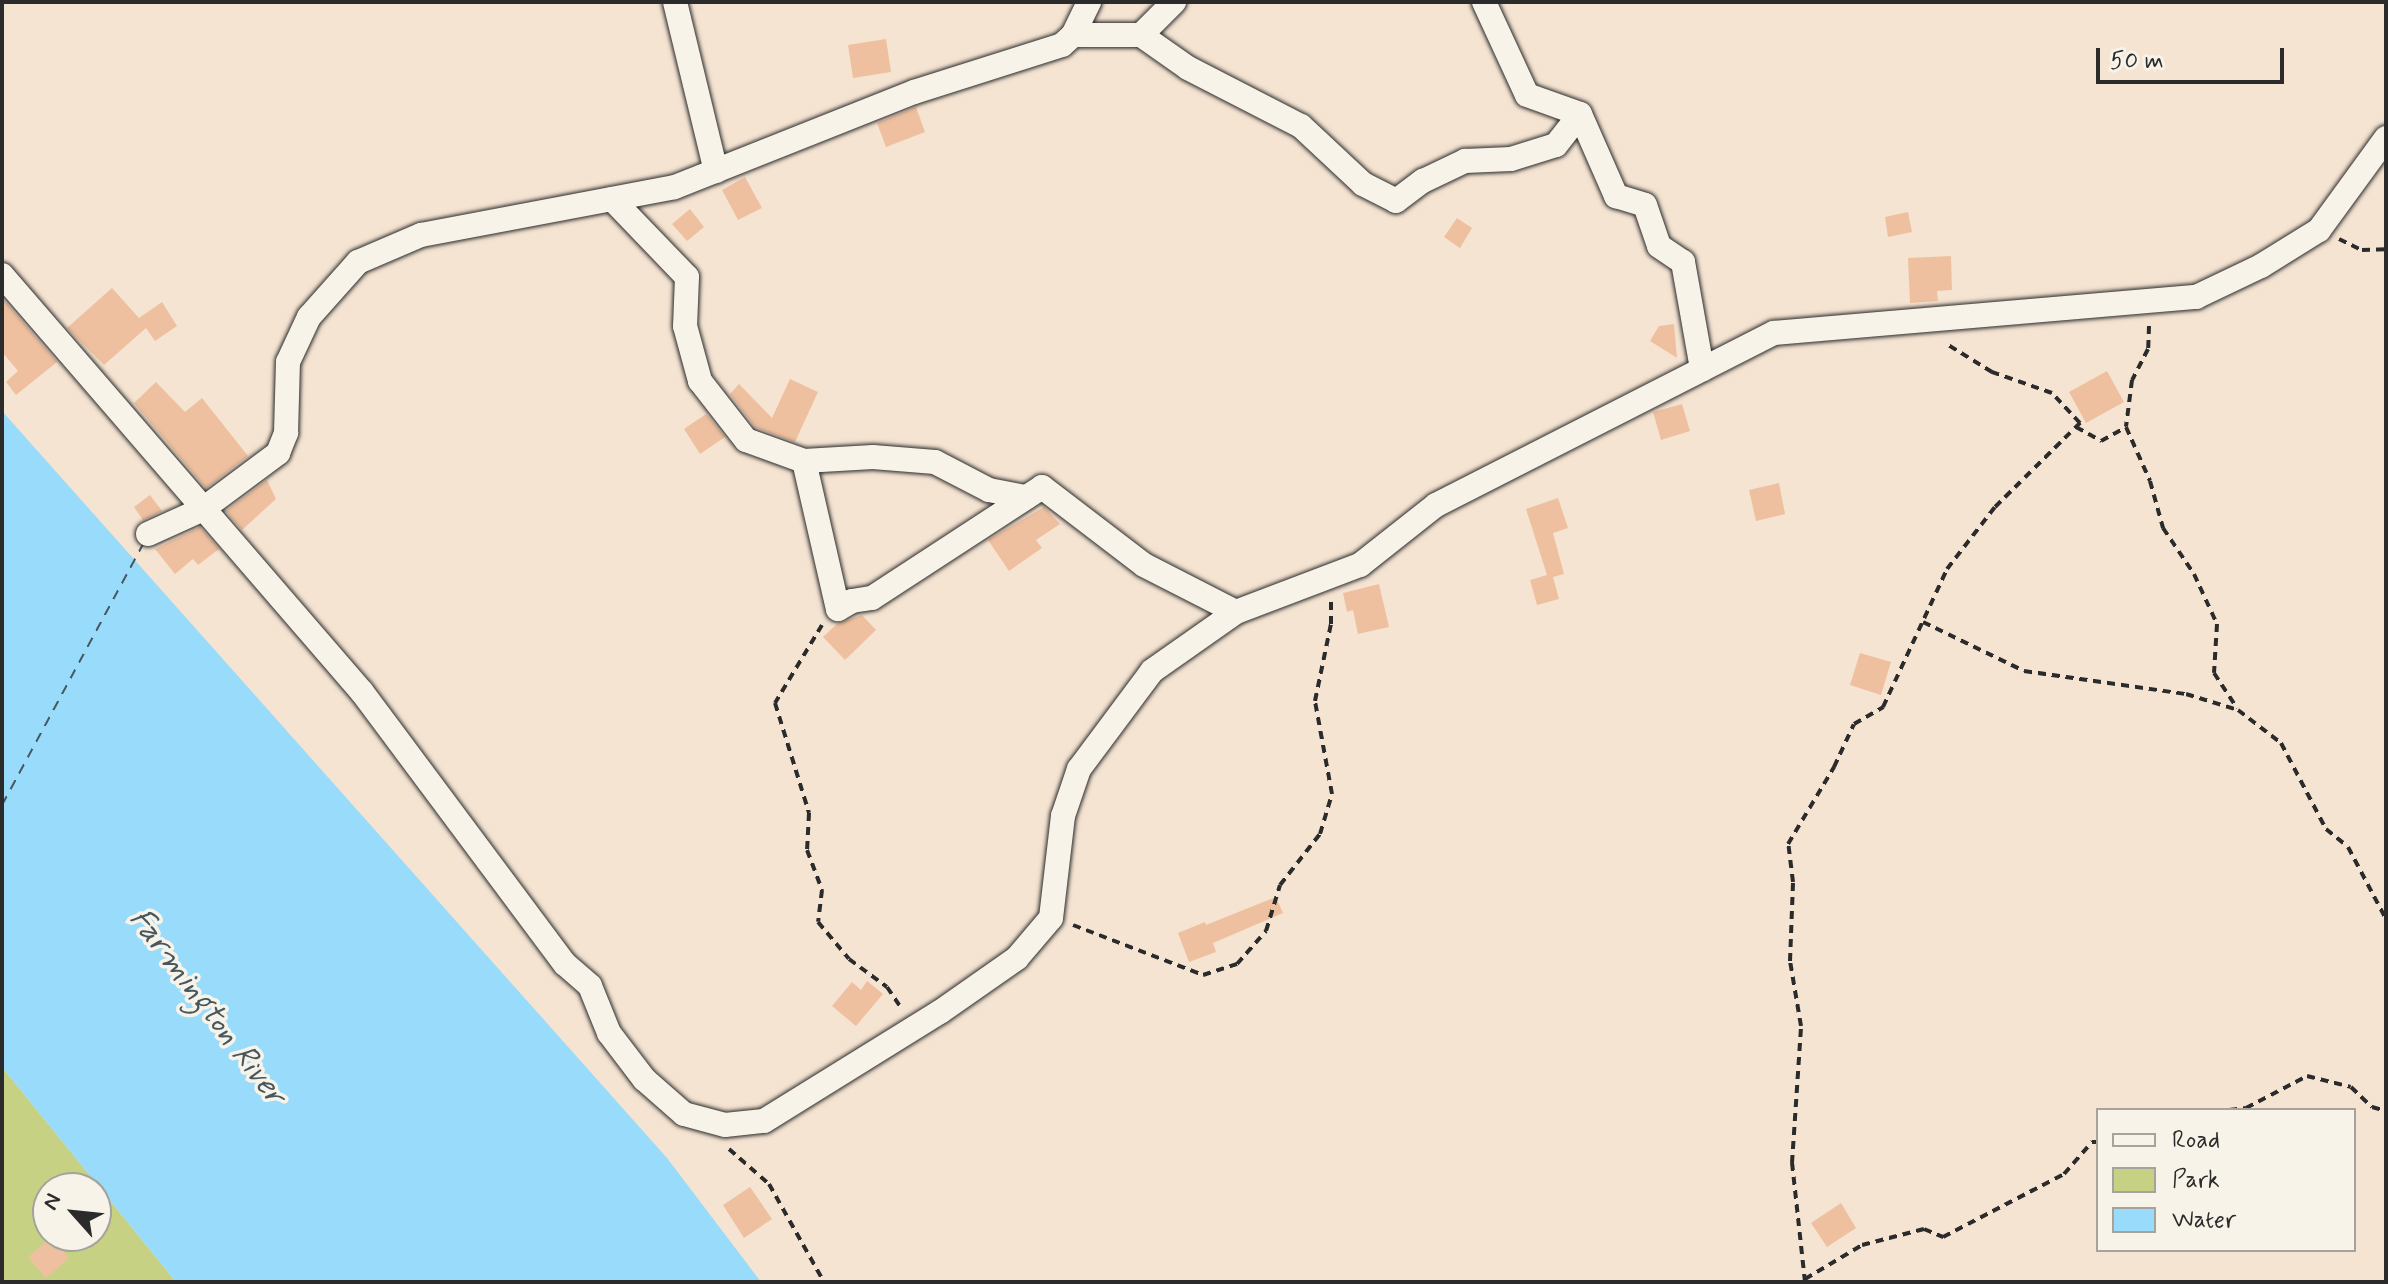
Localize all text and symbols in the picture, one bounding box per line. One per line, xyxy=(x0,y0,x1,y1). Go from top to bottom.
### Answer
scale bar xyxy=(2100,32,2288,82)
text: 50 m xyxy=(2110,46,2164,77)
water label: Farmington River xyxy=(119,900,295,1114)
legend xyxy=(2096,1108,2356,1252)
text: Road xyxy=(2172,1125,2220,1156)
text: Park xyxy=(2172,1165,2220,1196)
north arrow xyxy=(32,1172,112,1252)
text: N xyxy=(37,1189,68,1215)
text: Water xyxy=(2172,1205,2236,1236)

